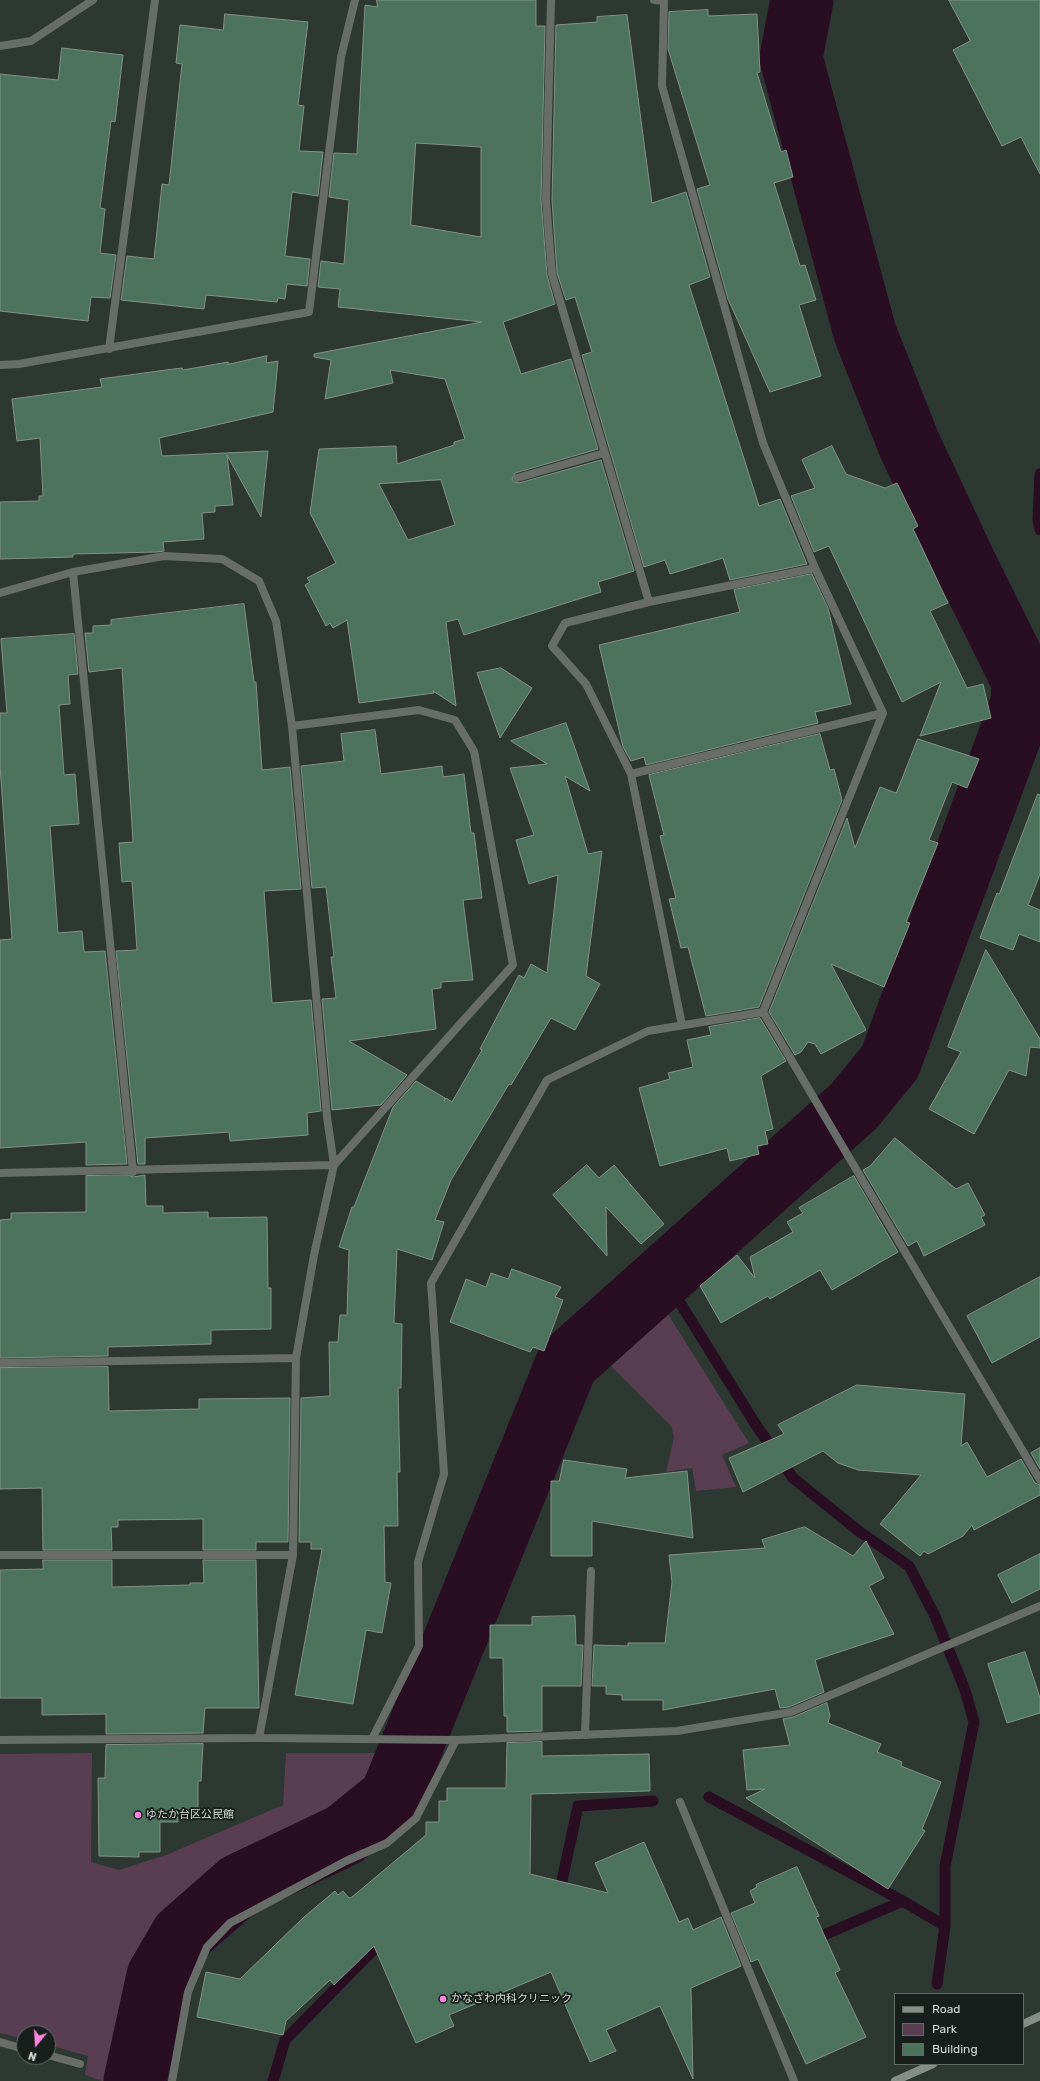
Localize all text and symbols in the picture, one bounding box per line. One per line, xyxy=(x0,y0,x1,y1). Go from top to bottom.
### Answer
place label: ゆたか台区公民館 xyxy=(146,1808,234,1822)
marker: ゆたか台区公民館 xyxy=(133,1810,143,1820)
place label: かなざわ内科クリニック xyxy=(451,1992,572,2006)
legend xyxy=(894,1993,1024,2065)
marker: かなざわ内科クリニック xyxy=(438,1994,448,2004)
text: Road xyxy=(932,2002,960,2016)
text: Park xyxy=(932,2022,957,2036)
north arrow xyxy=(16,2025,56,2065)
text: Building xyxy=(932,2042,978,2056)
text: N xyxy=(27,2049,38,2063)

